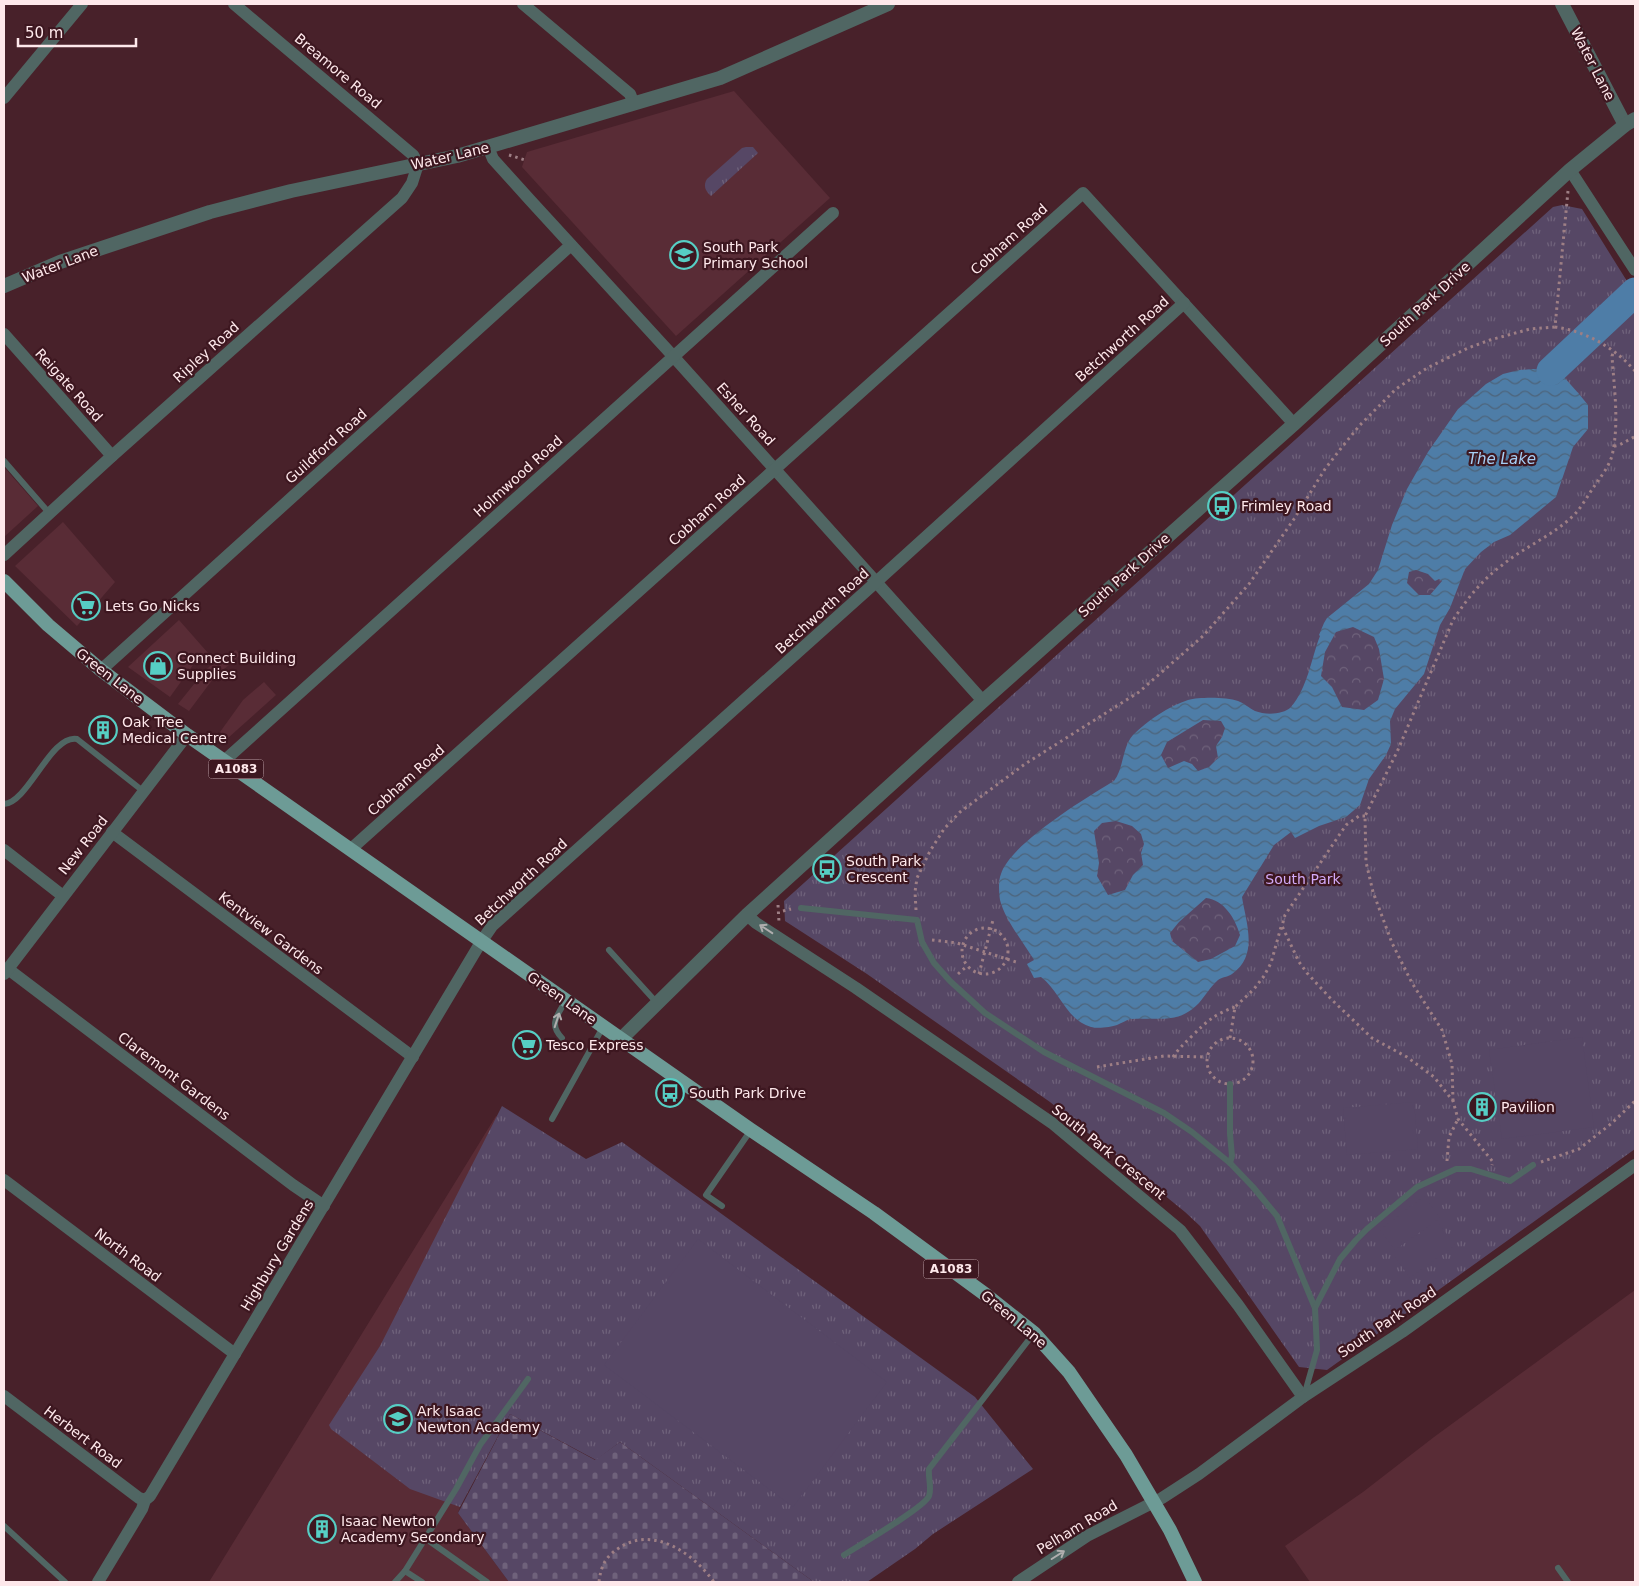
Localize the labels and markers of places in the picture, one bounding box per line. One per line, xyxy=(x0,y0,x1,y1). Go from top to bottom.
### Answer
place label: South Park Primary School xyxy=(703,239,808,271)
school or university icon: South Park Primary School xyxy=(669,240,699,270)
bus stop icon: Frimley Road xyxy=(1207,491,1237,521)
place label: Frimley Road xyxy=(1241,498,1332,514)
supermarket icon: Lets Go Nicks xyxy=(71,591,101,621)
place label: Lets Go Nicks xyxy=(105,598,200,614)
place label: Connect Building Supplies xyxy=(177,650,296,682)
shop icon: Connect Building Supplies xyxy=(143,651,173,681)
place label: Oak Tree Medical Centre xyxy=(122,714,227,746)
building icon: Oak Tree Medical Centre xyxy=(88,715,118,745)
place label: South Park Crescent xyxy=(846,853,922,885)
bus stop icon: South Park Crescent xyxy=(812,854,842,884)
supermarket icon: Tesco Express xyxy=(512,1030,542,1060)
place label: Tesco Express xyxy=(545,1037,643,1053)
bus stop icon: South Park Drive xyxy=(655,1078,685,1108)
place label: South Park Drive xyxy=(689,1085,806,1101)
building icon: Pavilion xyxy=(1467,1092,1497,1122)
place label: Pavilion xyxy=(1501,1099,1555,1115)
place label: Ark Isaac Newton Academy xyxy=(417,1403,540,1435)
school or university icon: Ark Isaac Newton Academy xyxy=(383,1404,413,1434)
place label: Isaac Newton Academy Secondary xyxy=(341,1513,485,1545)
building icon: Isaac Newton Academy Secondary xyxy=(307,1514,337,1544)

